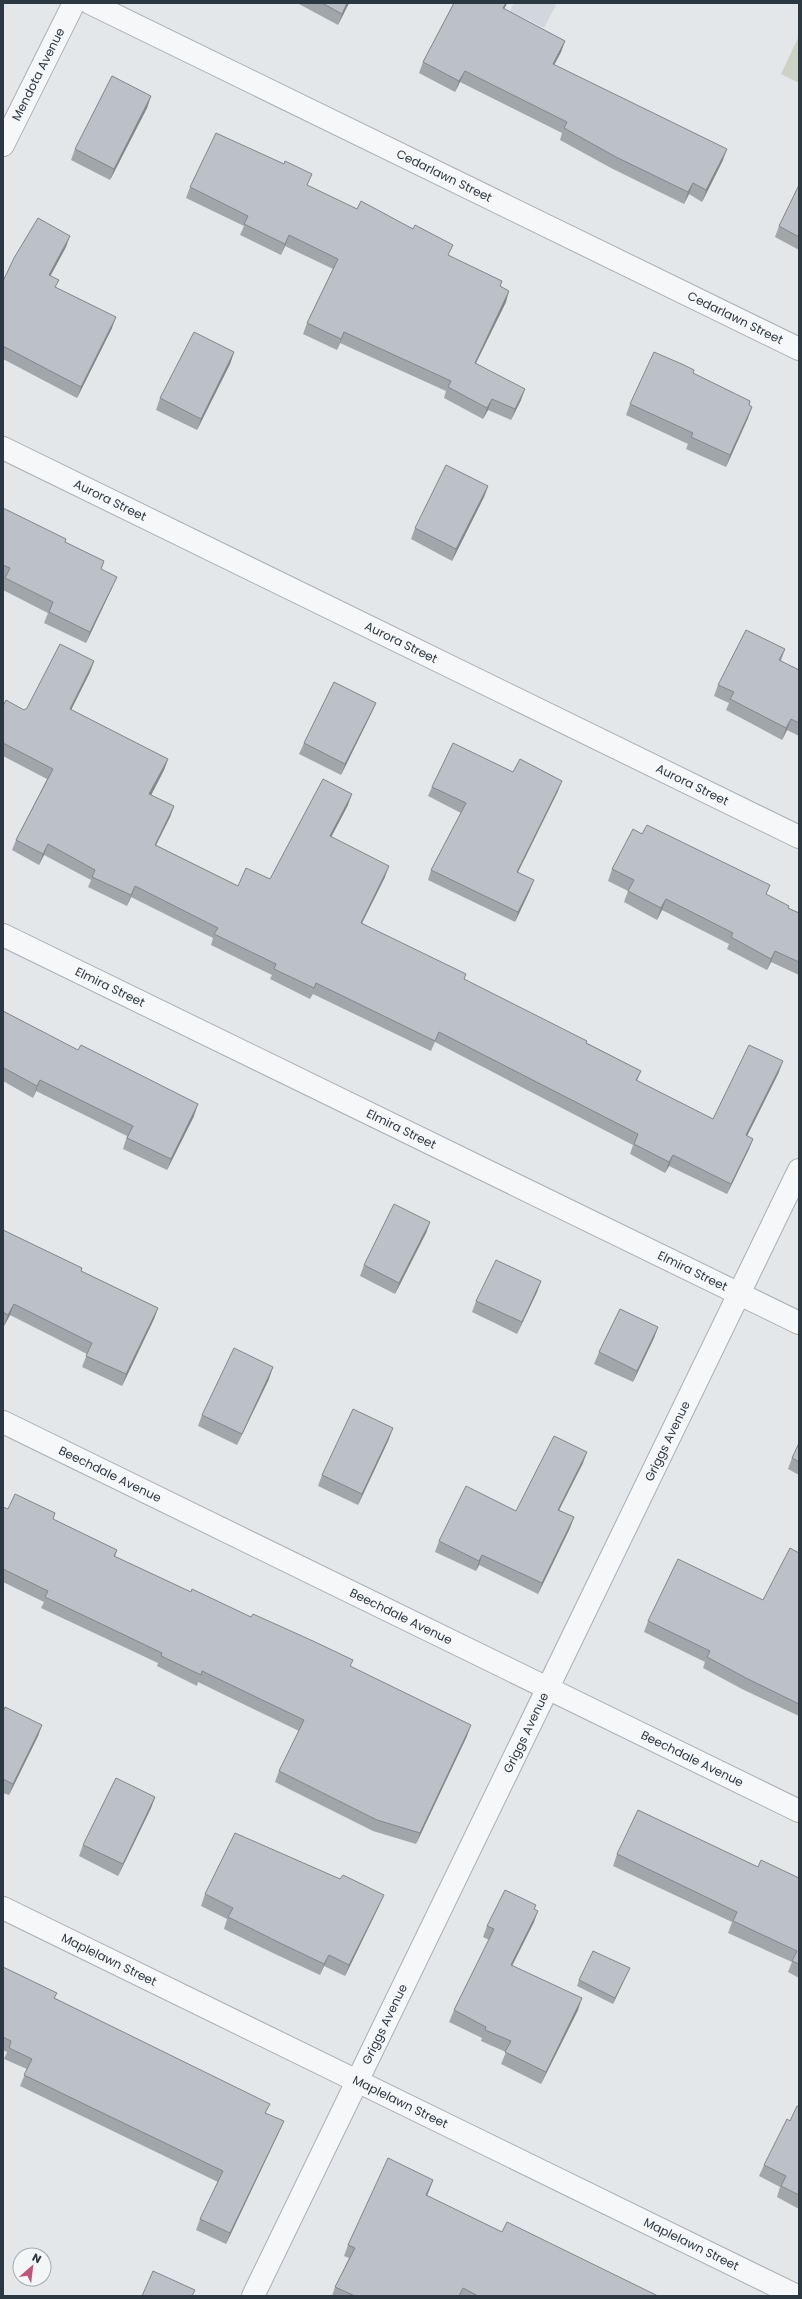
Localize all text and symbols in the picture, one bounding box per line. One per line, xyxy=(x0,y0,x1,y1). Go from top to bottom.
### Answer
street label: Mendota Avenue xyxy=(7,25,68,124)
street label: Cedarlawn Street xyxy=(394,145,495,206)
street label: Cedarlawn Street xyxy=(685,287,786,348)
street label: Aurora Street xyxy=(71,475,149,525)
street label: Aurora Street xyxy=(362,617,440,667)
street label: Aurora Street xyxy=(653,759,732,809)
street label: Elmira Street xyxy=(73,963,148,1011)
street label: Elmira Street xyxy=(364,1104,439,1153)
street label: Elmira Street xyxy=(655,1246,730,1295)
street label: Griggs Avenue xyxy=(640,1398,694,1484)
street label: Beechdale Avenue xyxy=(56,1442,164,1506)
street label: Beechdale Avenue xyxy=(347,1584,455,1648)
street label: Griggs Avenue xyxy=(499,1689,552,1776)
street label: Beechdale Avenue xyxy=(638,1726,746,1791)
street label: Maplelawn Street xyxy=(59,1929,160,1990)
street label: Griggs Avenue xyxy=(358,1981,411,2067)
street label: Maplelawn Street xyxy=(350,2071,451,2132)
street label: Maplelawn Street xyxy=(641,2213,742,2274)
north arrow xyxy=(12,2247,52,2287)
text: N xyxy=(29,2249,44,2267)

